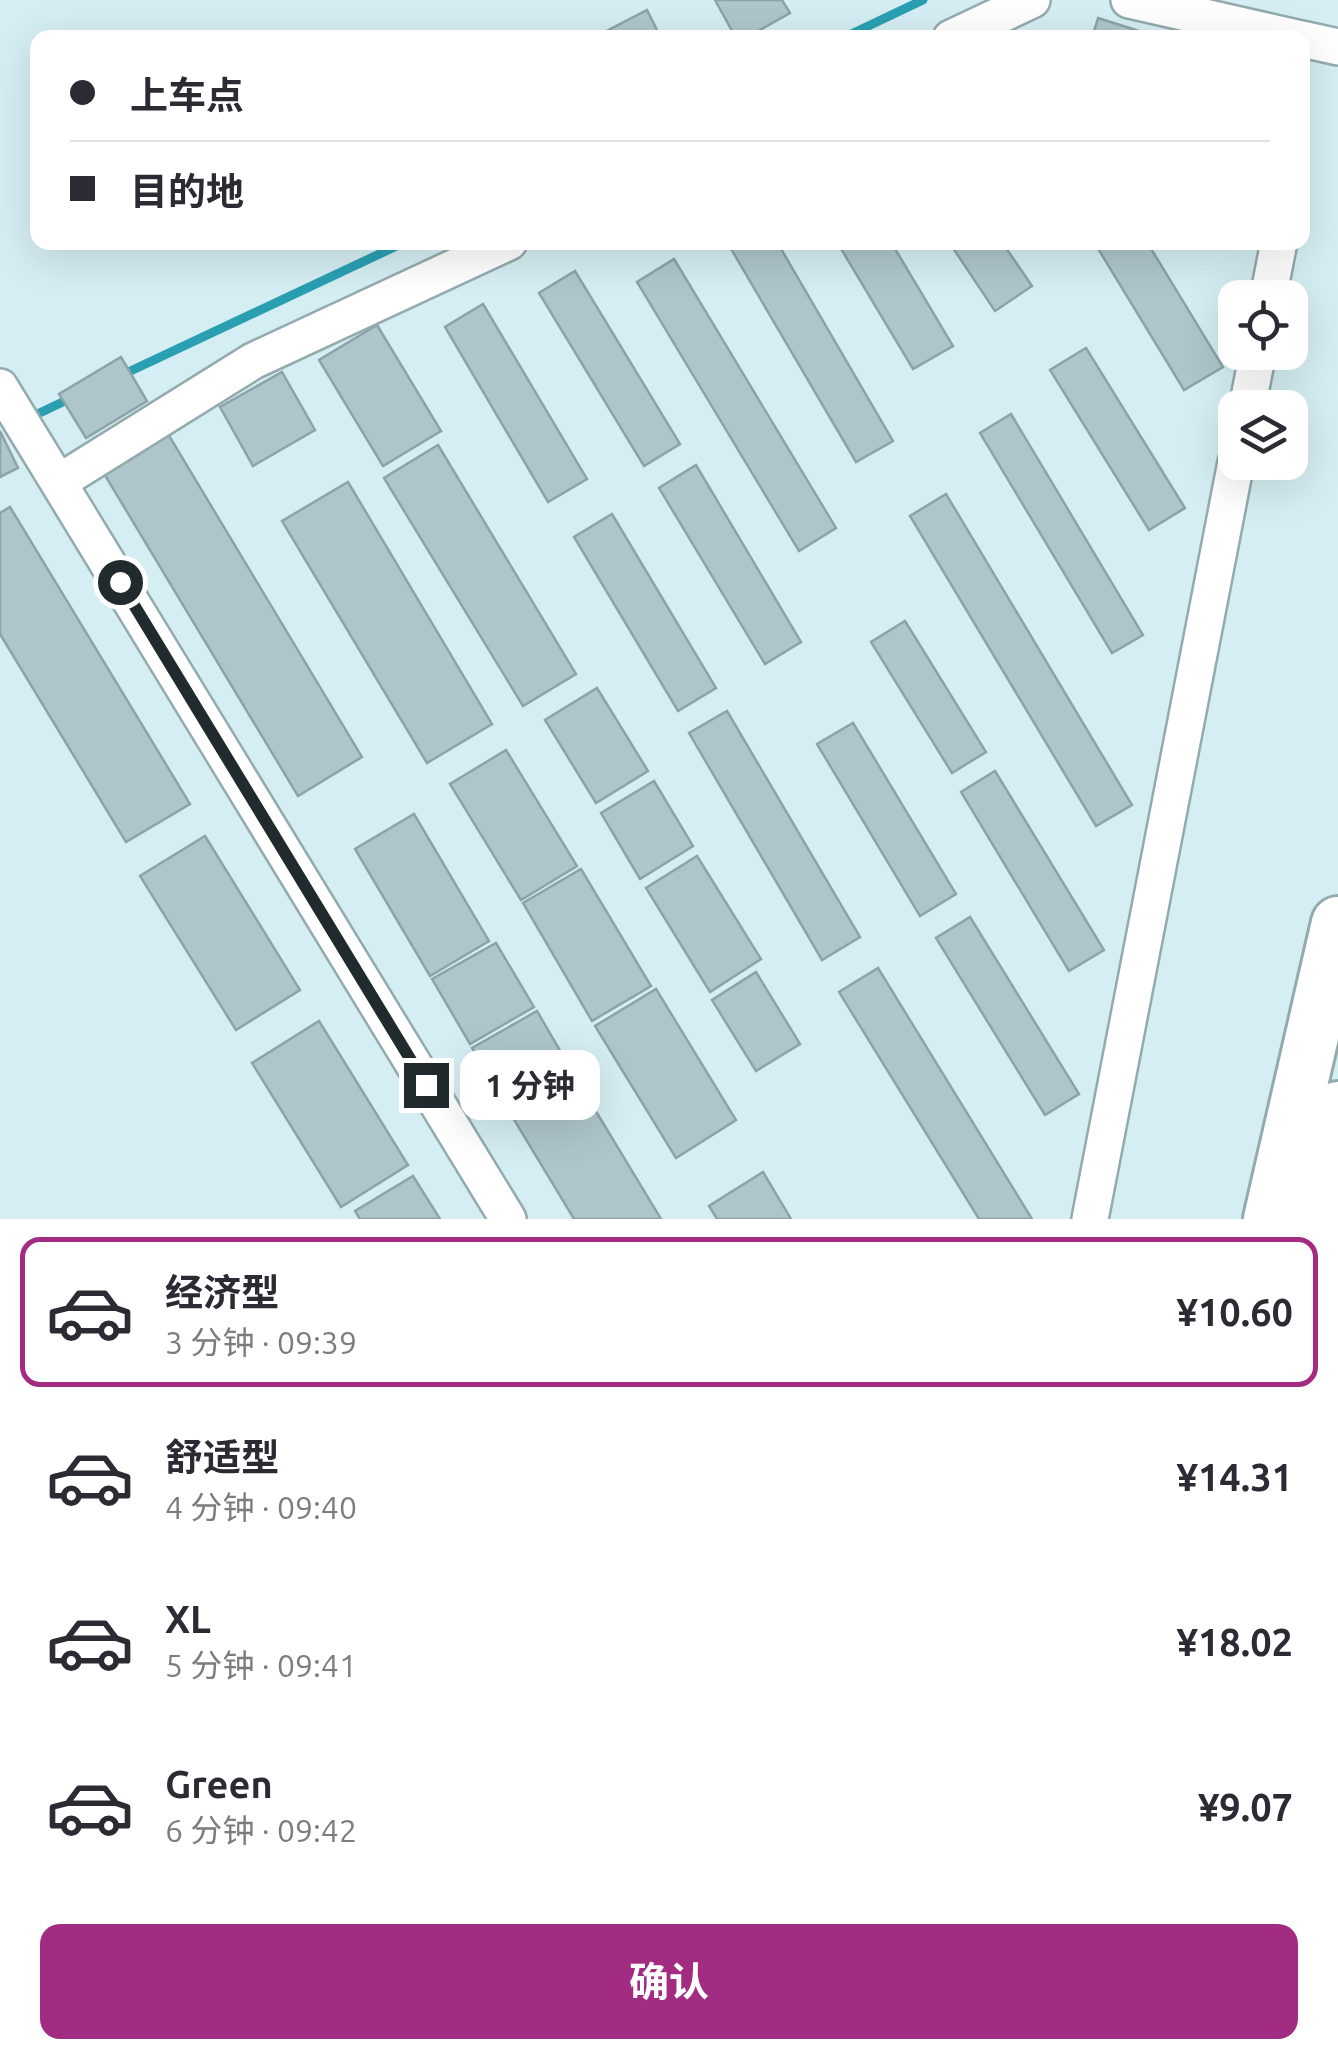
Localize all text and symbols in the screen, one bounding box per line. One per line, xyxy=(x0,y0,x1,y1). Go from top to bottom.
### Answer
text: 上车点 xyxy=(130,74,244,116)
text: 目的地 xyxy=(130,170,244,212)
map controls xyxy=(1218,280,1308,480)
button: locate xyxy=(1218,280,1308,370)
button: layers xyxy=(1218,390,1308,480)
route start xyxy=(98,560,143,605)
callout: 1 分钟 xyxy=(461,1050,601,1120)
route end xyxy=(404,1063,449,1108)
text: 1 分钟 xyxy=(485,1067,575,1103)
icon: car xyxy=(45,1267,135,1357)
text: 经济型 xyxy=(165,1271,279,1313)
text: ¥10.60 xyxy=(1176,1291,1293,1333)
text: 3 分钟 · 09:39 xyxy=(165,1324,357,1360)
icon: car xyxy=(45,1432,135,1522)
text: 舒适型 xyxy=(165,1436,279,1478)
text: ¥14.31 xyxy=(1176,1456,1293,1498)
text: 4 分钟 · 09:40 xyxy=(165,1489,357,1525)
icon: car xyxy=(45,1597,135,1687)
text: XL xyxy=(165,1598,211,1640)
text: ¥18.02 xyxy=(1176,1621,1293,1663)
text: 5 分钟 · 09:41 xyxy=(165,1647,357,1683)
icon: car xyxy=(45,1762,135,1852)
text: Green xyxy=(165,1763,273,1805)
text: ¥9.07 xyxy=(1198,1786,1293,1828)
text: 6 分钟 · 09:42 xyxy=(165,1812,357,1848)
button: 确认 xyxy=(40,1924,1298,2039)

